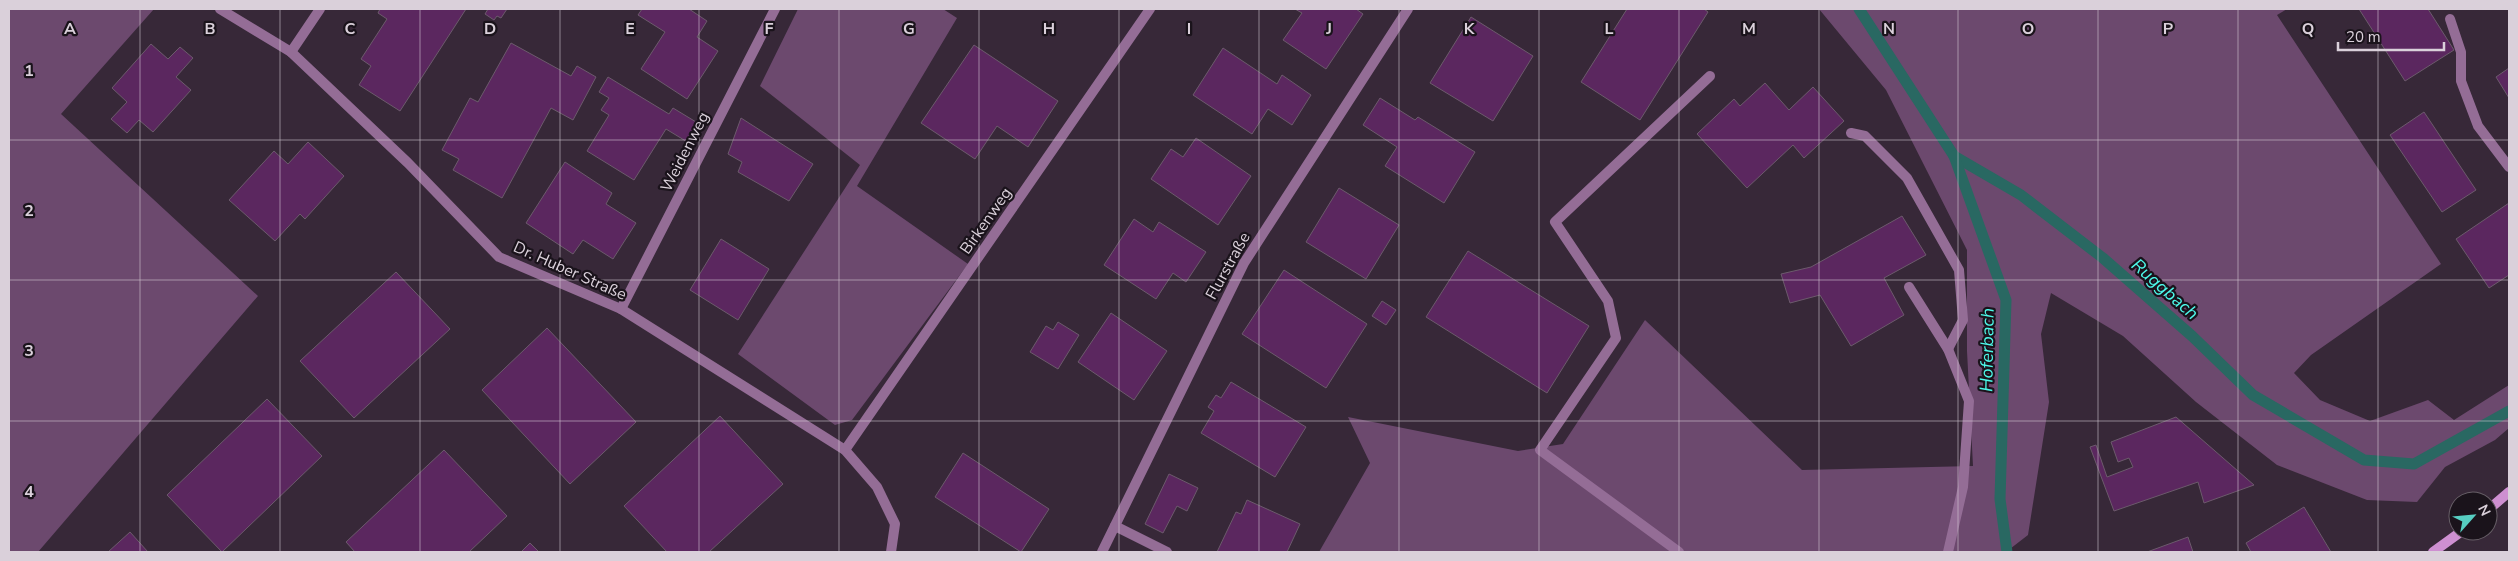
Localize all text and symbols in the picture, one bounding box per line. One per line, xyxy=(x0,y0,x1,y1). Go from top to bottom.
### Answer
text: A xyxy=(64,18,76,40)
text: B xyxy=(204,18,216,40)
text: C xyxy=(345,18,356,40)
text: D xyxy=(484,18,496,40)
text: E xyxy=(625,18,635,40)
text: F xyxy=(765,18,774,40)
text: G xyxy=(903,18,915,40)
text: H xyxy=(1043,18,1055,40)
text: I xyxy=(1187,18,1191,40)
text: J xyxy=(1325,18,1332,40)
text: K xyxy=(1464,18,1476,40)
text: L xyxy=(1605,18,1614,40)
text: M xyxy=(1742,18,1756,40)
text: N xyxy=(1883,18,1895,40)
text: O xyxy=(2022,18,2034,40)
text: P xyxy=(2163,18,2173,40)
text: Q xyxy=(2302,18,2314,40)
scale bar xyxy=(2338,20,2444,52)
text: 20 m xyxy=(2346,27,2381,47)
text: 1 xyxy=(24,60,34,82)
street label: Weidenweg xyxy=(655,108,715,196)
street label: Birkenweg xyxy=(955,183,1017,259)
text: 2 xyxy=(24,200,34,222)
street label: Flurstraße xyxy=(1200,228,1256,304)
street label: Dr. Huber Straße xyxy=(510,236,630,306)
water label: Ruggbach xyxy=(2126,253,2204,325)
water label: Hoferbach xyxy=(1974,308,2000,392)
text: 3 xyxy=(24,340,34,362)
text: 4 xyxy=(24,481,34,503)
north arrow xyxy=(2448,491,2498,541)
text: N xyxy=(2473,501,2495,519)

